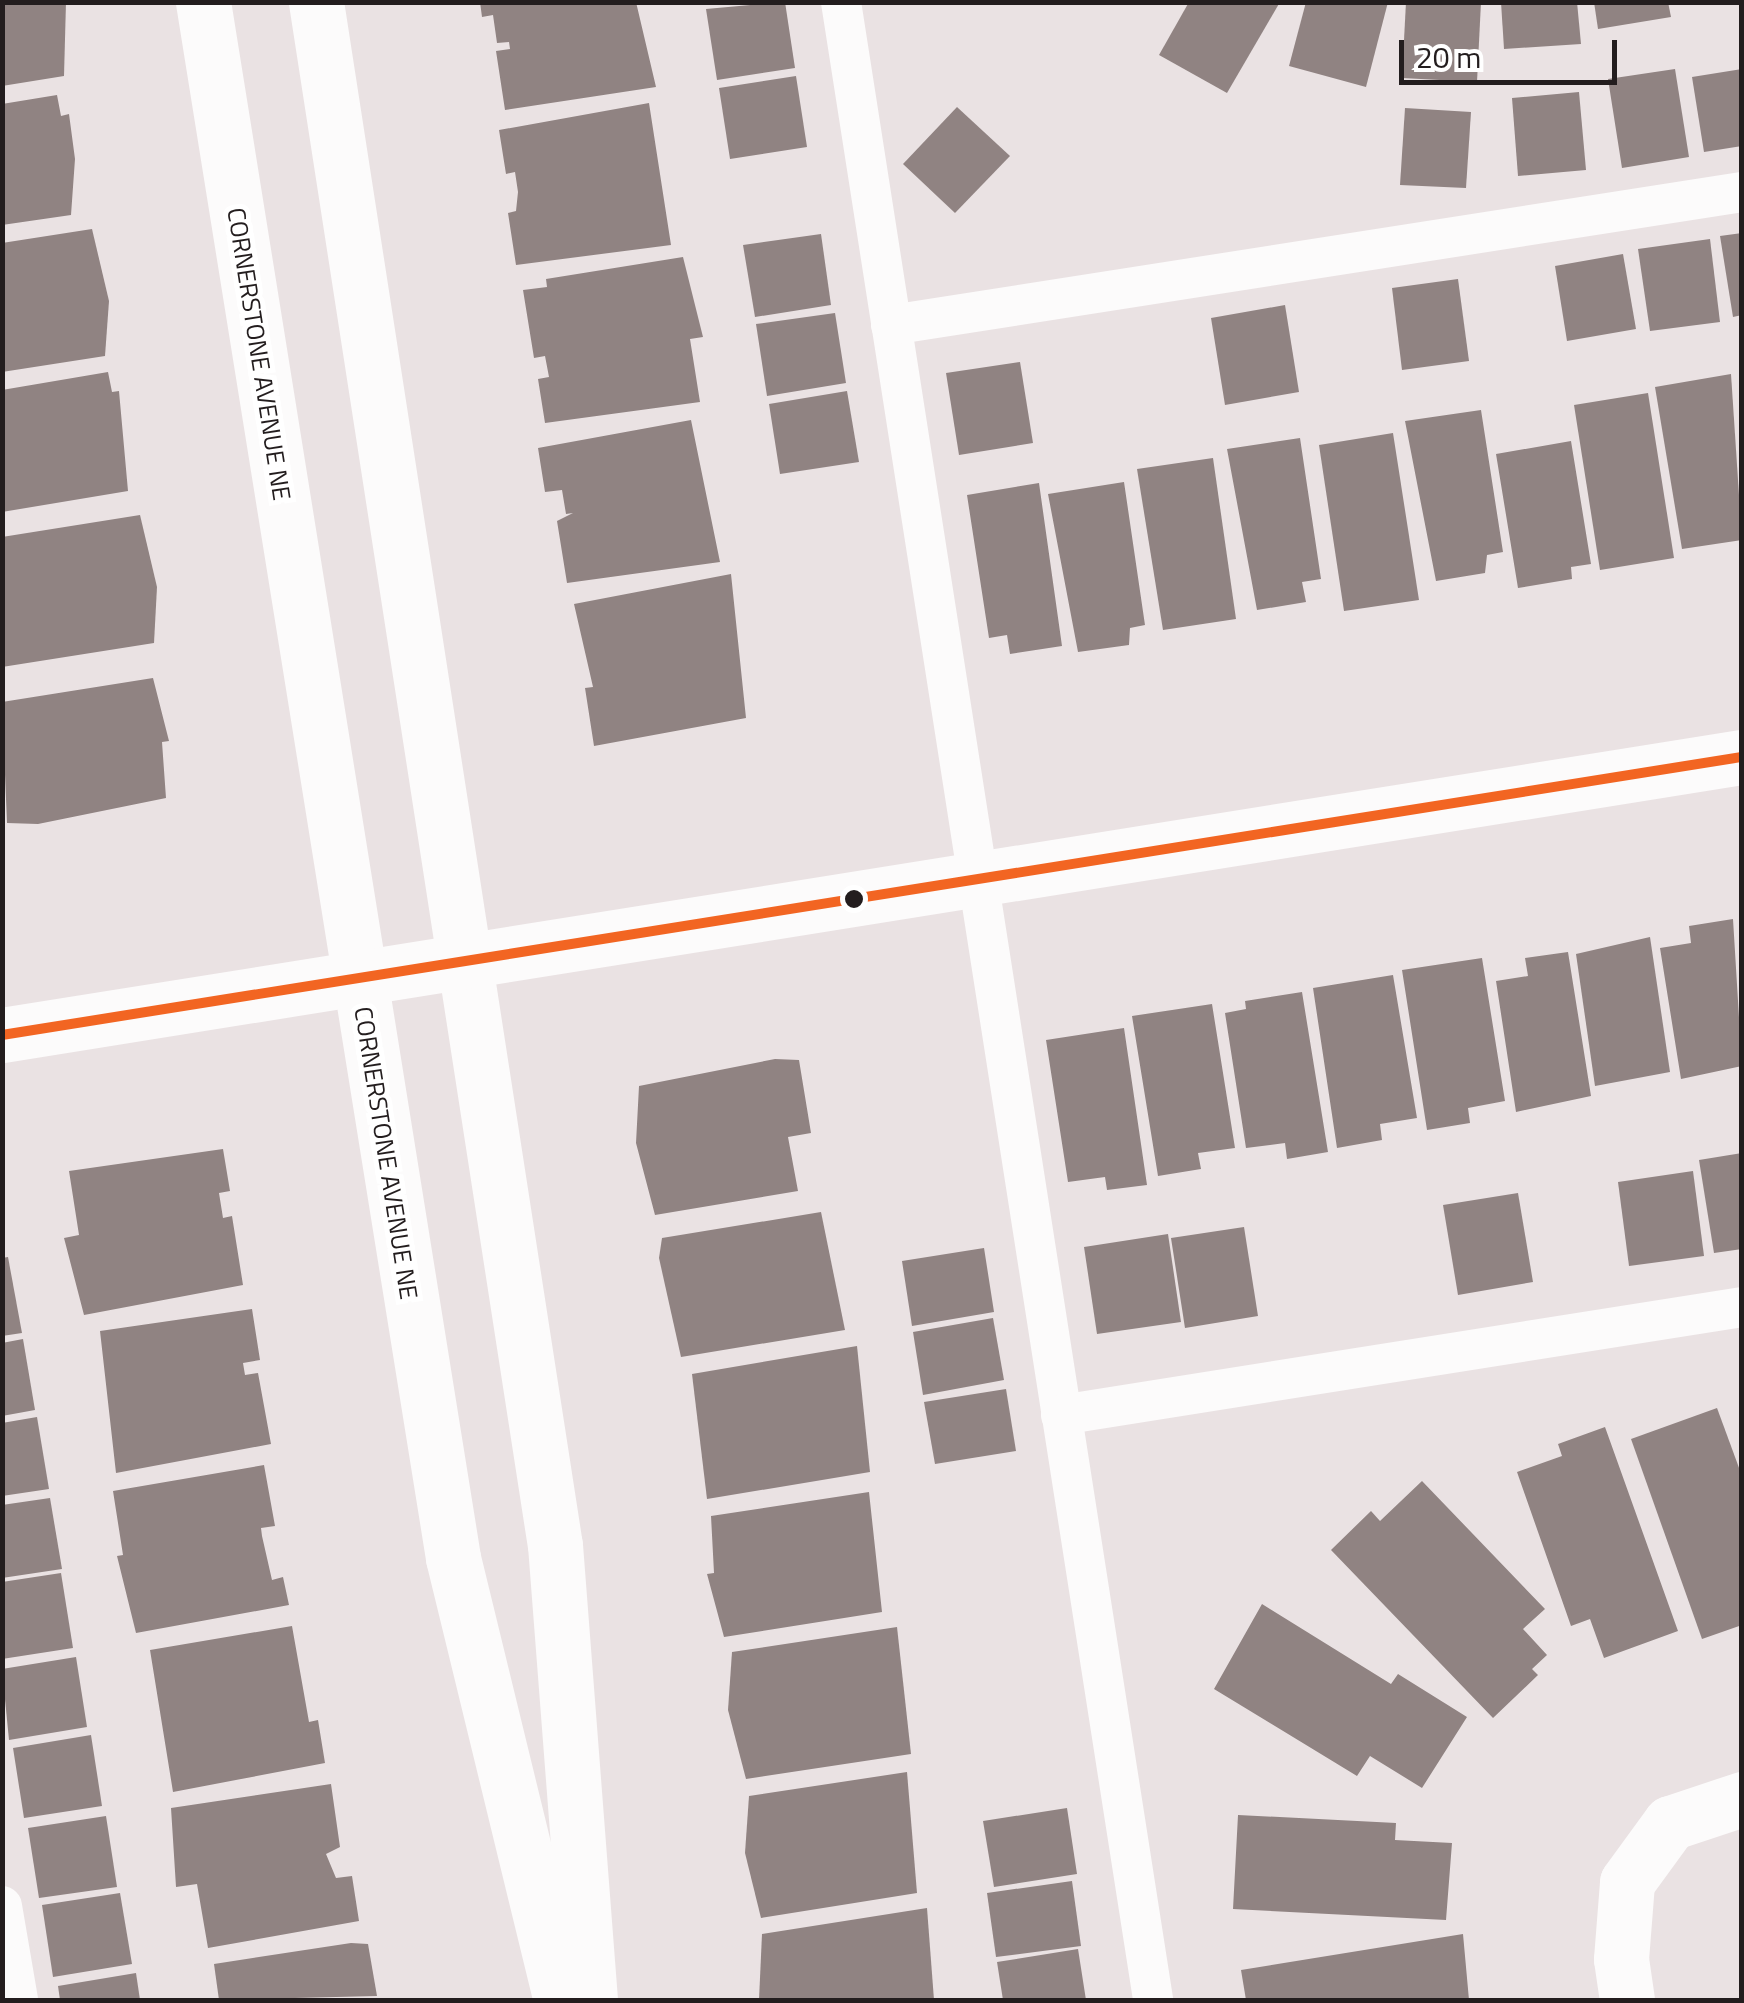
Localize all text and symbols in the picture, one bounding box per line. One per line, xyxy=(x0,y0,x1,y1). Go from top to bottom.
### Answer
scale bar xyxy=(1404,20,1622,82)
text: 20 m xyxy=(1416,34,1481,80)
street label: CORNERSTONE AVENUE NE xyxy=(221,206,297,502)
unlabelled marker xyxy=(844,889,864,909)
street label: CORNERSTONE AVENUE NE xyxy=(348,1005,424,1301)

